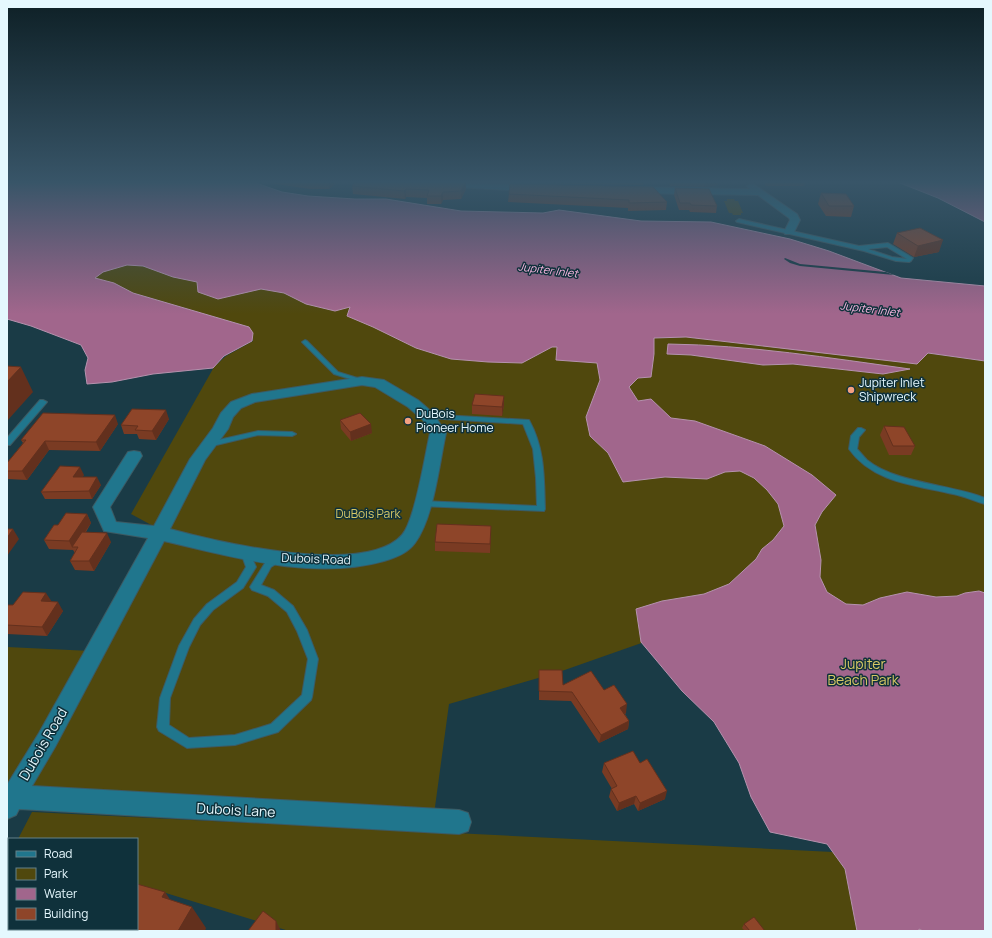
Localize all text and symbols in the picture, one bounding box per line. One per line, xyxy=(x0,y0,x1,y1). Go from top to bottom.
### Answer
water label: Jupiter Inlet xyxy=(517,258,580,281)
water label: Jupiter Inlet xyxy=(839,297,902,320)
place label: Jupiter Inlet Shipwreck xyxy=(859,374,925,405)
marker: Jupiter Inlet Shipwreck xyxy=(846,385,856,395)
place label: DuBois Pioneer Home xyxy=(416,405,493,436)
marker: DuBois Pioneer Home xyxy=(403,416,413,426)
park label: DuBois Park xyxy=(335,505,402,522)
street label: Dubois Road xyxy=(281,549,351,568)
park label: Jupiter Beach Park xyxy=(827,654,900,689)
street label: Dubois Road xyxy=(14,704,71,784)
street label: Dubois Lane xyxy=(196,798,276,821)
legend xyxy=(8,838,138,930)
text: Road xyxy=(44,845,72,862)
text: Park xyxy=(44,865,69,882)
text: Water xyxy=(44,885,78,902)
text: Building xyxy=(44,905,88,922)

